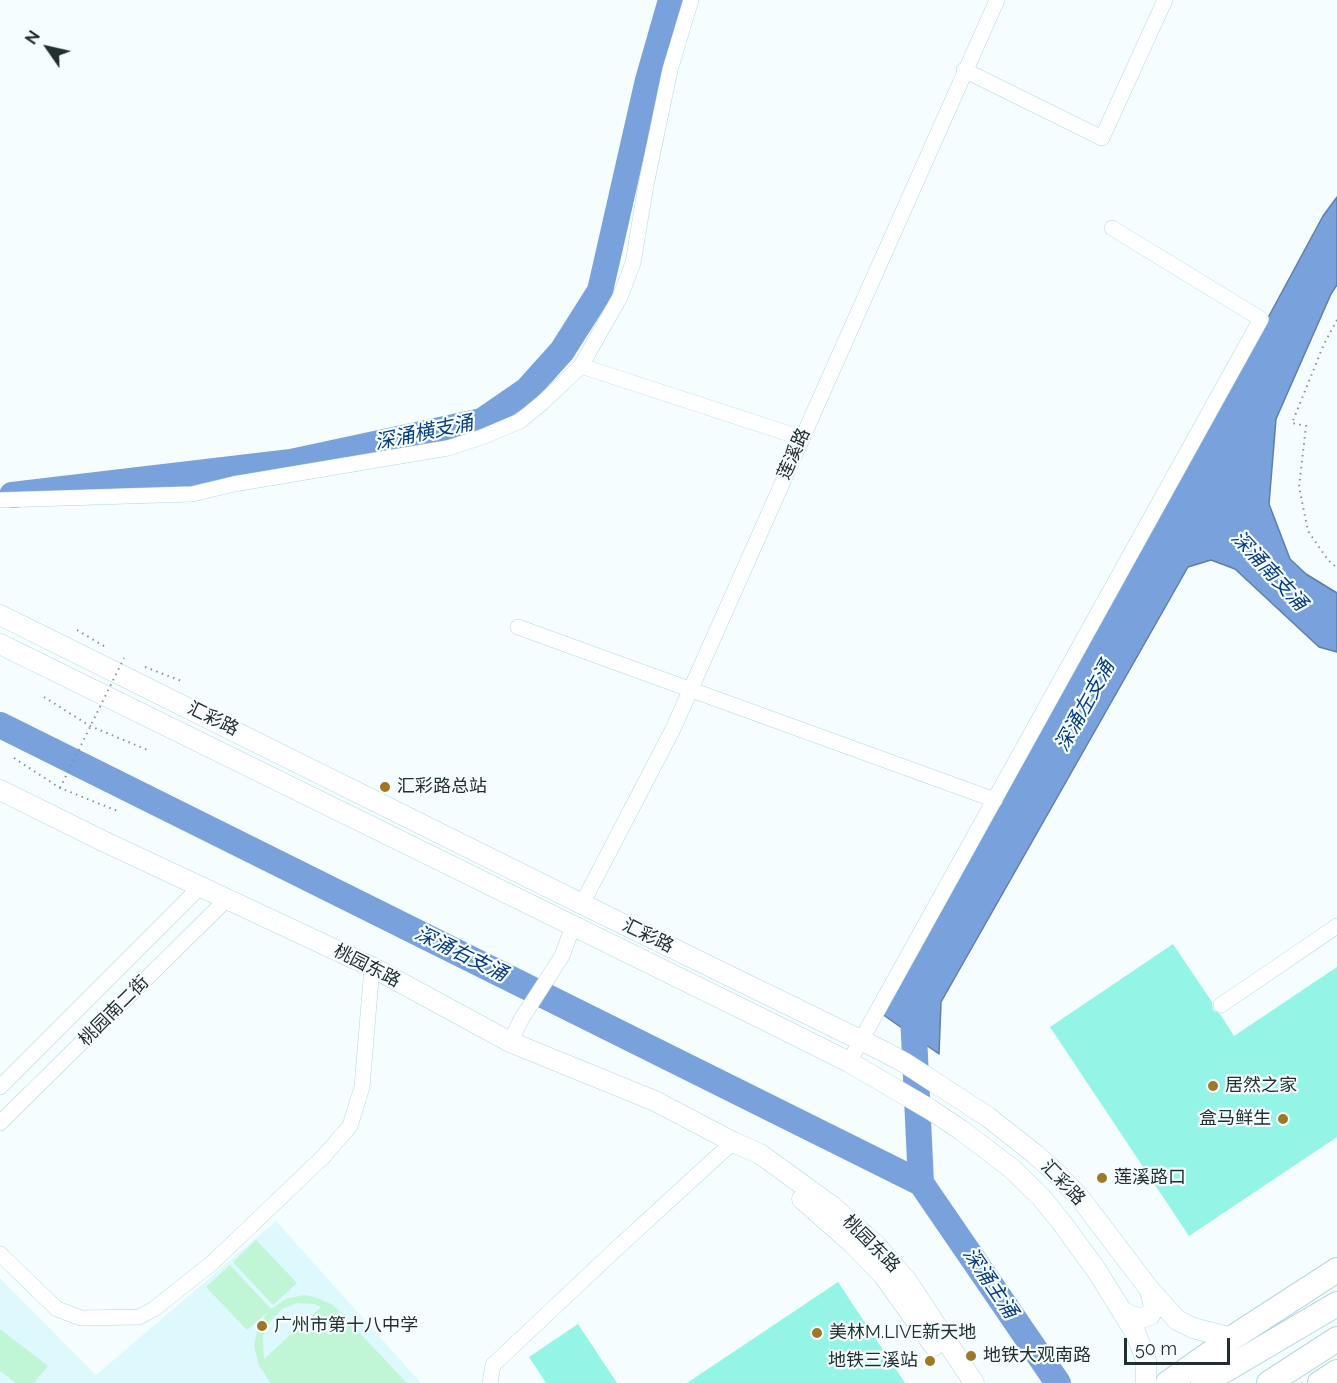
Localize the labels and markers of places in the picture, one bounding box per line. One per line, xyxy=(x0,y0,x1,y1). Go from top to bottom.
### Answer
place label: 汇彩路总站 xyxy=(397,776,487,798)
marker: 汇彩路总站 xyxy=(378,780,392,794)
place label: 居然之家 xyxy=(1225,1075,1297,1097)
marker: 居然之家 xyxy=(1206,1079,1220,1093)
place label: 盒马鲜生 xyxy=(1199,1108,1271,1130)
marker: 盒马鲜生 xyxy=(1276,1112,1290,1126)
place label: 莲溪路口 xyxy=(1114,1167,1186,1189)
marker: 莲溪路口 xyxy=(1095,1171,1109,1185)
place label: 广州市第十八中学 xyxy=(274,1315,418,1337)
marker: 广州市第十八中学 xyxy=(255,1319,269,1333)
place label: 美林M.LIVE新天地 xyxy=(829,1322,976,1344)
marker: 美林M.LIVE新天地 xyxy=(810,1326,824,1340)
place label: 地铁大观南路 xyxy=(983,1345,1091,1367)
marker: 地铁大观南路 xyxy=(964,1349,978,1363)
place label: 地铁三溪站 xyxy=(828,1350,918,1372)
marker: 地铁三溪站 xyxy=(923,1354,937,1368)

